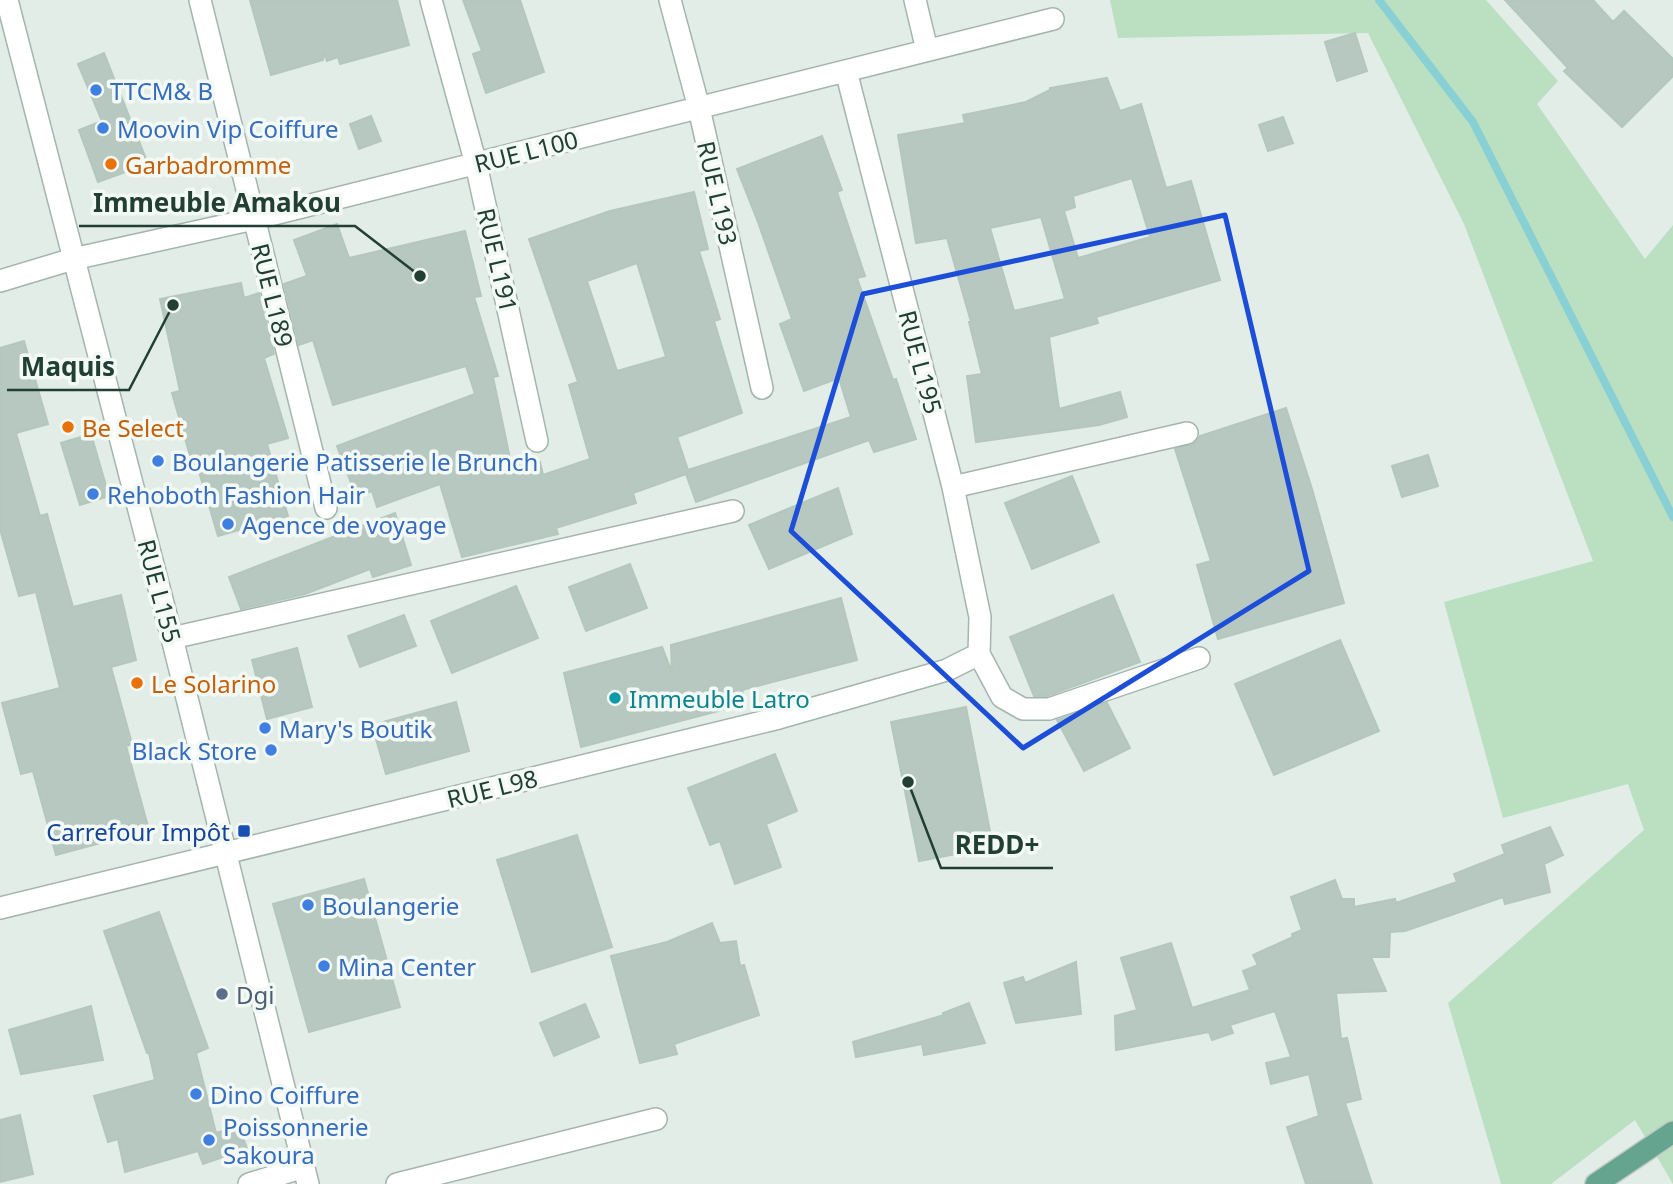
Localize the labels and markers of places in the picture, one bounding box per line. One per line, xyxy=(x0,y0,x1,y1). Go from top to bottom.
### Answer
place label: TTCM& B xyxy=(110,74,213,107)
marker: TTCM& B xyxy=(88,82,104,98)
place label: Moovin Vip Coiffure xyxy=(117,112,339,145)
marker: Moovin Vip Coiffure xyxy=(95,120,111,136)
place label: Garbadromme xyxy=(125,148,291,181)
marker: Garbadromme xyxy=(103,156,119,172)
callout: Immeuble Amakou xyxy=(79,179,355,226)
callout: Maquis xyxy=(7,343,129,390)
place label: Be Select xyxy=(82,411,184,444)
marker: Be Select xyxy=(60,419,76,435)
place label: Boulangerie Patisserie le Brunch xyxy=(172,445,538,478)
marker: Boulangerie Patisserie le Brunch xyxy=(150,453,166,469)
place label: Rehoboth Fashion Hair xyxy=(107,478,365,511)
marker: Rehoboth Fashion Hair xyxy=(85,486,101,502)
place label: Agence de voyage xyxy=(242,508,447,541)
marker: Agence de voyage xyxy=(220,516,236,532)
place label: Le Solarino xyxy=(151,667,276,700)
marker: Le Solarino xyxy=(129,675,145,691)
place label: Immeuble Latro xyxy=(629,682,810,715)
marker: Immeuble Latro xyxy=(607,690,623,706)
place label: Mary's Boutik xyxy=(279,712,433,745)
marker: Mary's Boutik xyxy=(257,720,273,736)
place label: Black Store xyxy=(132,734,257,767)
marker: Black Store xyxy=(263,742,279,758)
place label: Carrefour Impôt xyxy=(46,815,230,848)
callout: REDD+ xyxy=(941,821,1053,868)
marker: Carrefour Impôt xyxy=(236,823,252,839)
place label: Boulangerie xyxy=(322,889,459,922)
marker: Boulangerie xyxy=(300,897,316,913)
place label: Mina Center xyxy=(338,950,476,983)
marker: Mina Center xyxy=(316,958,332,974)
place label: Dgi xyxy=(236,978,274,1011)
marker: Dgi xyxy=(214,986,230,1002)
place label: Dino Coiffure xyxy=(210,1078,360,1111)
marker: Dino Coiffure xyxy=(188,1086,204,1102)
place label: Poissonnerie Sakoura xyxy=(223,1110,369,1171)
marker: Poissonnerie Sakoura xyxy=(201,1132,217,1148)

